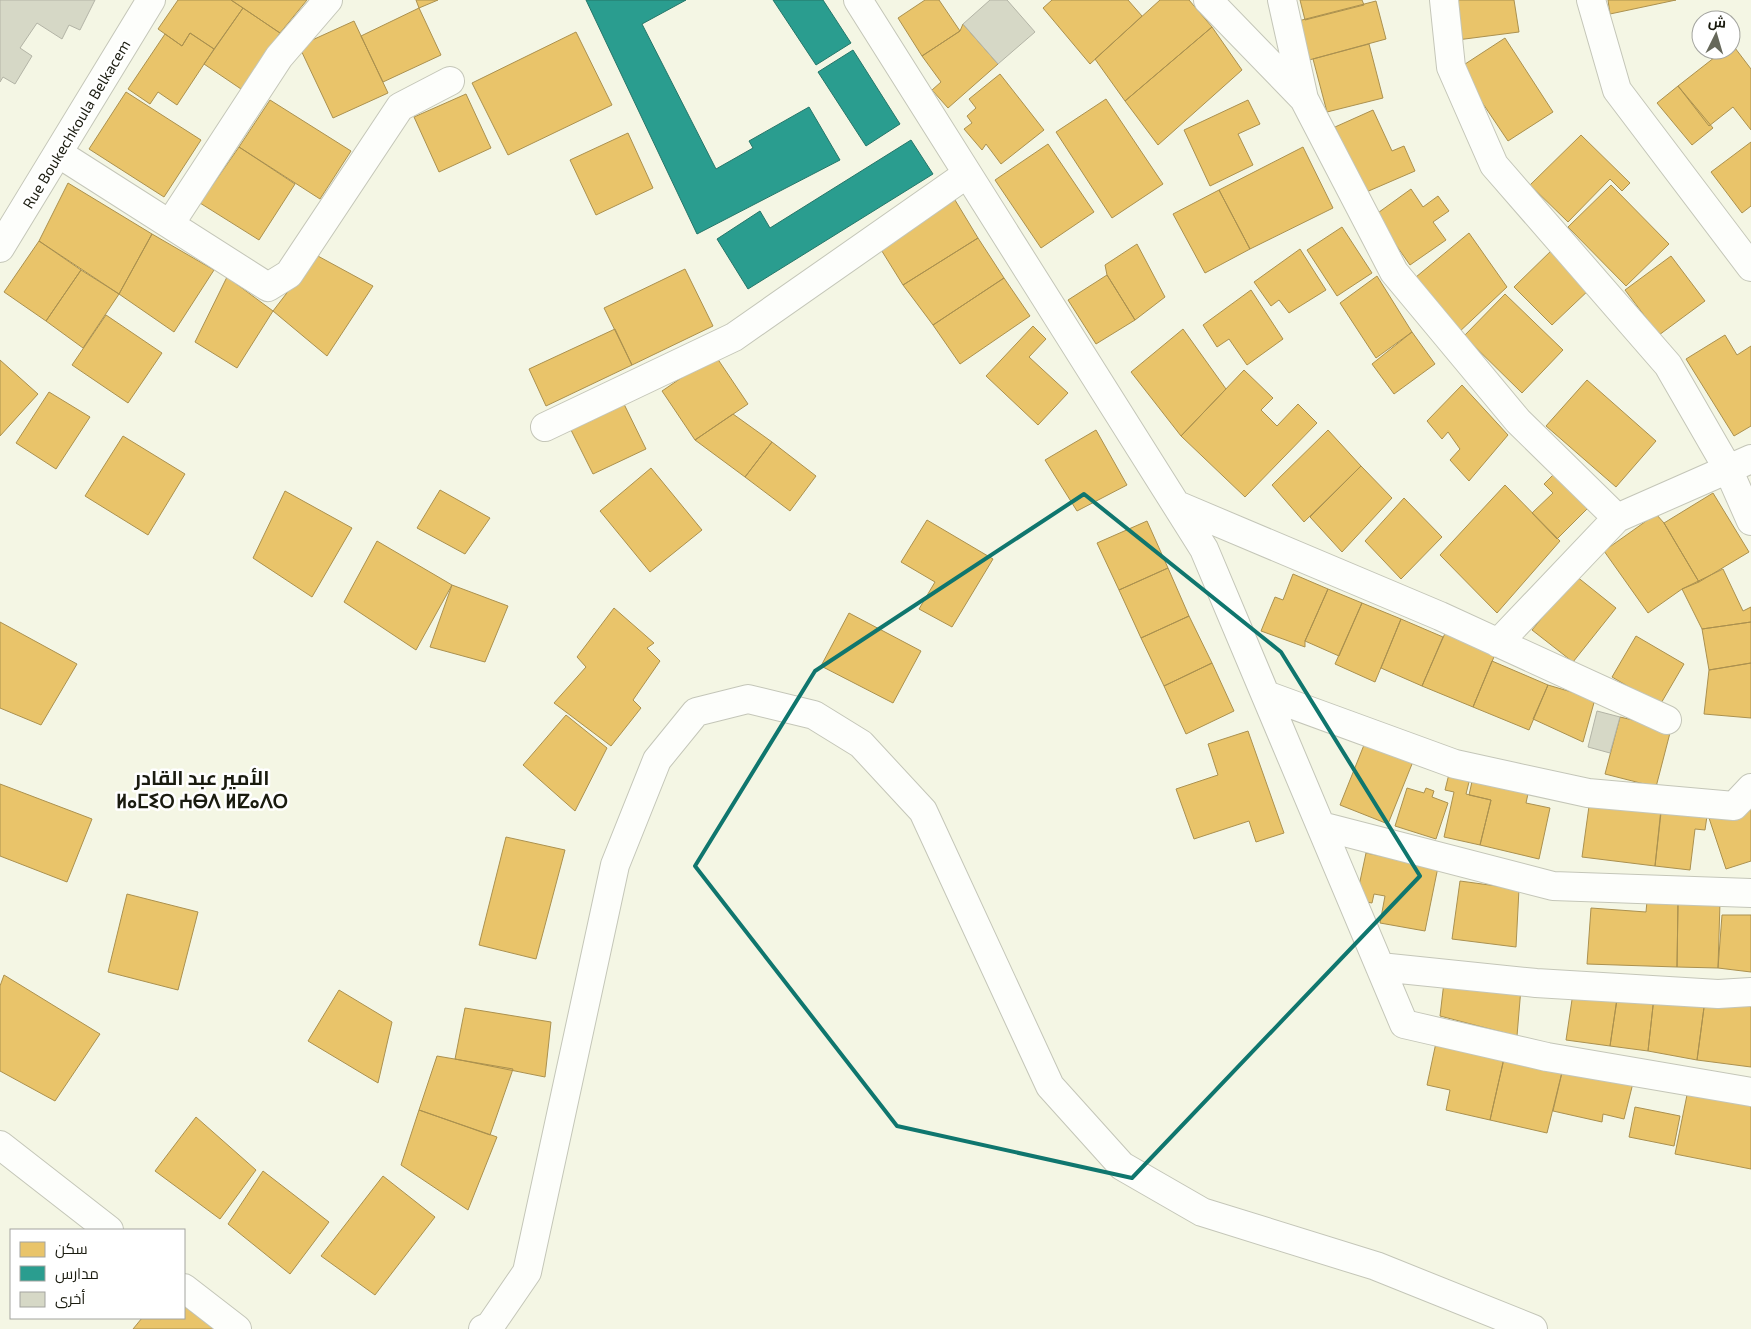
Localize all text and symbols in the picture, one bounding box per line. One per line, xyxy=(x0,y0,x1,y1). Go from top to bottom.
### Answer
north arrow xyxy=(1691,10,1741,60)
text: ش xyxy=(1707,12,1727,32)
street label: Rue Boukechkoula Belkacem xyxy=(18,36,134,212)
district label: الأمير عبد القادر ⵍⴰⵎⵉⵔ ⵄⴱⴷ ⵍⵇⴰⴷⵔ xyxy=(116,765,288,812)
legend xyxy=(10,1229,185,1319)
text: سكن xyxy=(55,1239,88,1259)
text: مدارس xyxy=(55,1264,99,1284)
text: أخرى xyxy=(55,1289,85,1309)

